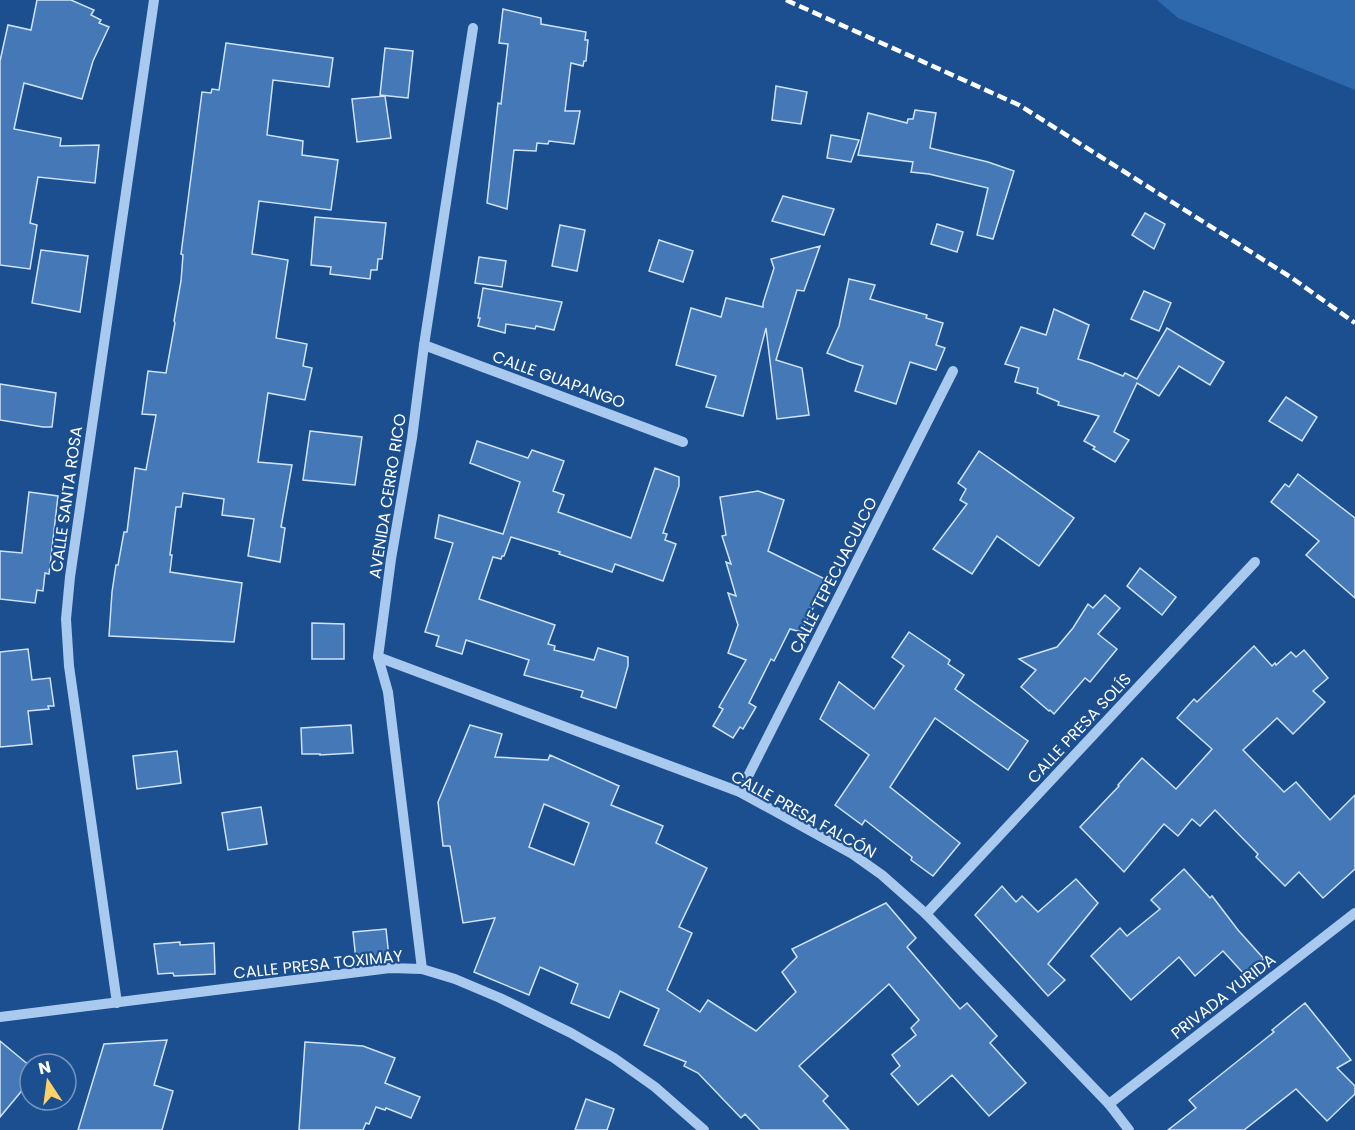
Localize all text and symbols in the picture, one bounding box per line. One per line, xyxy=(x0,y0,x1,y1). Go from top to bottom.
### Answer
street label: CALLE GUAPANGO xyxy=(489,345,628,414)
street label: AVENIDA CERRO RICO xyxy=(363,412,412,580)
street label: CALLE SANTA ROSA xyxy=(45,424,88,573)
street label: CALLE TEPECUACULCO xyxy=(784,493,883,657)
street label: CALLE PRESA SOLÍS xyxy=(1022,668,1137,789)
street label: CALLE PRESA FALCÓN xyxy=(727,765,881,864)
street label: CALLE PRESA TOXIMAY xyxy=(232,944,404,985)
street label: PRIVADA YURIDA xyxy=(1166,948,1281,1044)
north arrow xyxy=(18,1052,78,1112)
text: N xyxy=(36,1055,53,1080)

